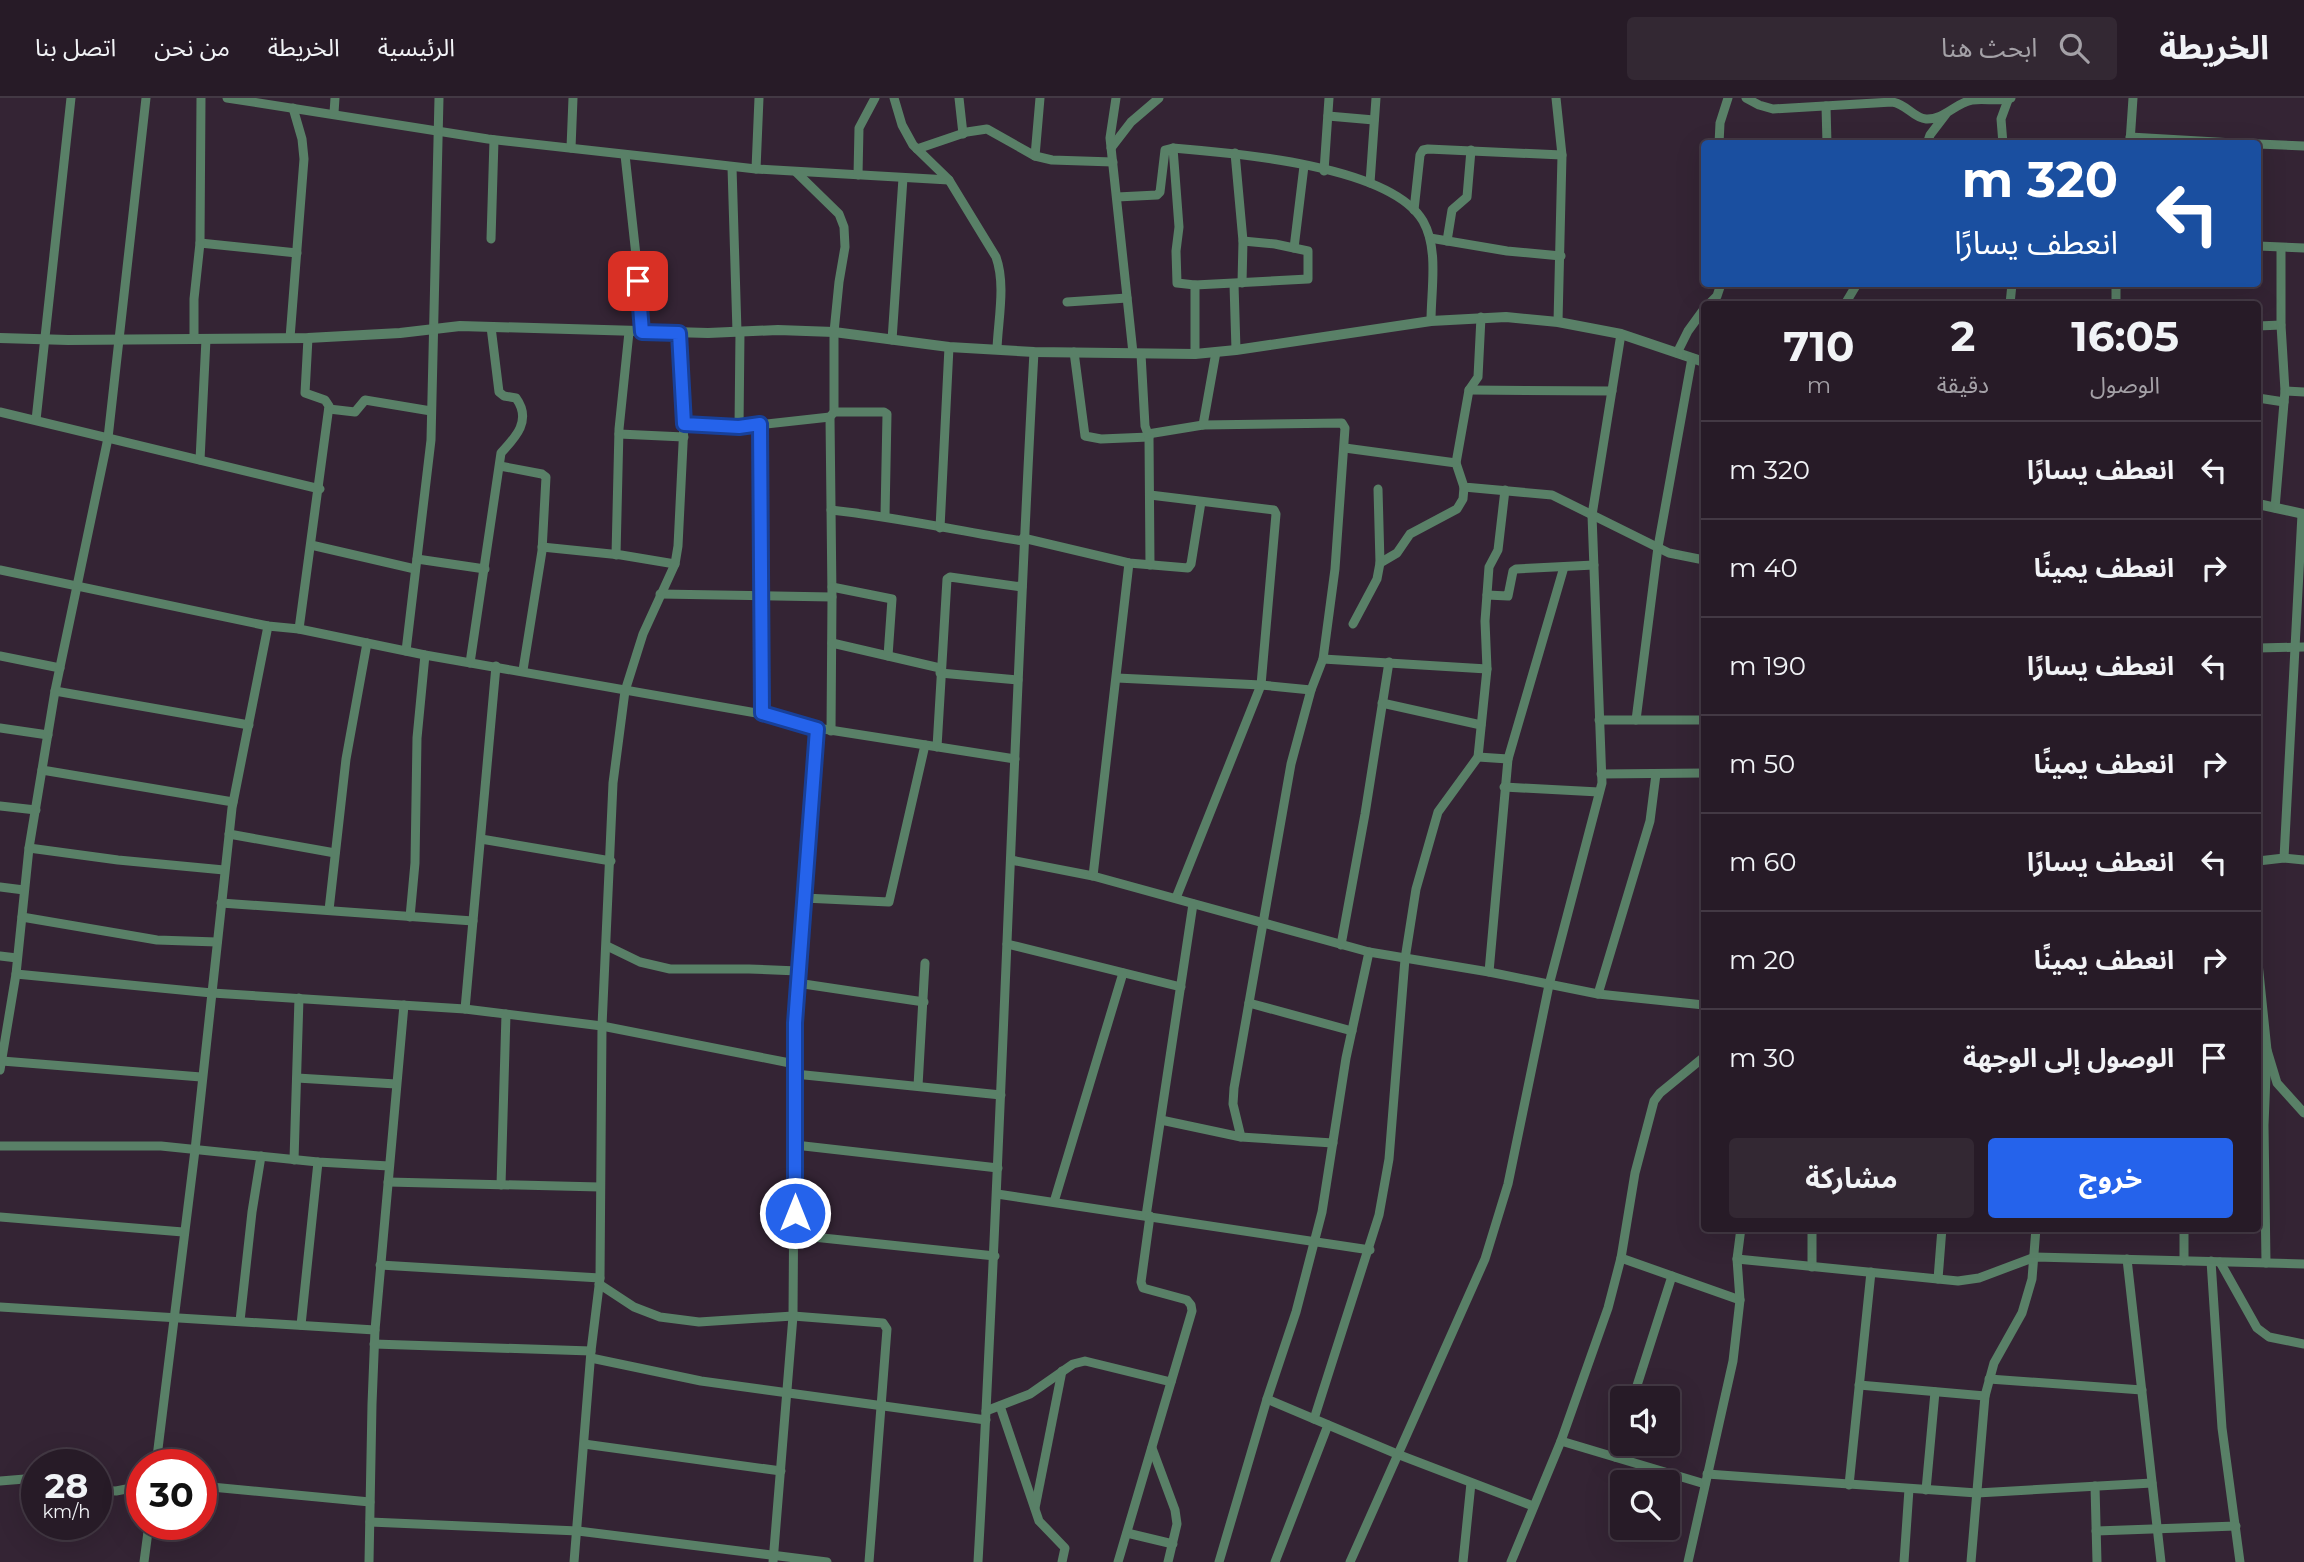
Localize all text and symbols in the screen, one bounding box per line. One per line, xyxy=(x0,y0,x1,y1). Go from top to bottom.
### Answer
search box xyxy=(1627,17,2117,80)
text: الخريطة xyxy=(2159,27,2269,67)
icon: search xyxy=(2055,29,2093,67)
text: ابحث هنا xyxy=(1941,32,2037,64)
text: اتصل بنا xyxy=(35,33,116,62)
text: من نحن xyxy=(154,33,230,62)
text: الخريطة xyxy=(268,33,340,62)
text: الرئيسية xyxy=(378,33,455,62)
text: 320 m xyxy=(1962,150,2118,209)
icon: left xyxy=(2142,168,2233,259)
text: انعطف يسارًا xyxy=(1954,223,2118,262)
pin xyxy=(608,251,668,311)
icon: arrive xyxy=(619,262,657,300)
text: 2 xyxy=(1950,310,1975,362)
text: 16:05 xyxy=(2071,310,2179,362)
text: 710 xyxy=(1783,320,1855,372)
text: m xyxy=(1807,371,1831,399)
text: دقيقة xyxy=(1937,371,1989,399)
text: الوصول xyxy=(2090,371,2160,399)
icon: left xyxy=(2195,451,2233,489)
text: 320 m xyxy=(1729,454,1810,486)
text: انعطف يسارًا xyxy=(2027,454,2174,486)
icon: right xyxy=(2195,549,2233,587)
text: 40 m xyxy=(1729,552,1798,584)
text: انعطف يمينًا xyxy=(2034,552,2174,584)
icon: left xyxy=(2195,647,2233,685)
text: 190 m xyxy=(1729,650,1806,682)
text: انعطف يسارًا xyxy=(2027,650,2174,682)
icon: right xyxy=(2195,745,2233,783)
text: 50 m xyxy=(1729,748,1795,780)
text: انعطف يمينًا xyxy=(2034,748,2174,780)
icon: left xyxy=(2195,843,2233,881)
text: 60 m xyxy=(1729,846,1796,878)
text: انعطف يسارًا xyxy=(2027,846,2174,878)
icon: right xyxy=(2195,941,2233,979)
text: 20 m xyxy=(1729,944,1795,976)
text: انعطف يمينًا xyxy=(2034,944,2174,976)
icon: arrive xyxy=(2195,1039,2233,1077)
text: 30 m xyxy=(1729,1042,1795,1074)
text: الوصول إلى الوجهة xyxy=(1963,1042,2174,1074)
button: مشاركة xyxy=(1729,1138,1974,1218)
button: خروج xyxy=(1988,1138,2233,1218)
position arrow xyxy=(758,1176,832,1250)
map controls xyxy=(1610,1386,1680,1540)
button: sound xyxy=(1610,1386,1680,1456)
speed limit sign: 30 xyxy=(126,1449,217,1540)
text: 28 xyxy=(45,1464,88,1507)
button: search xyxy=(1610,1470,1680,1540)
text: km/h xyxy=(42,1501,91,1523)

